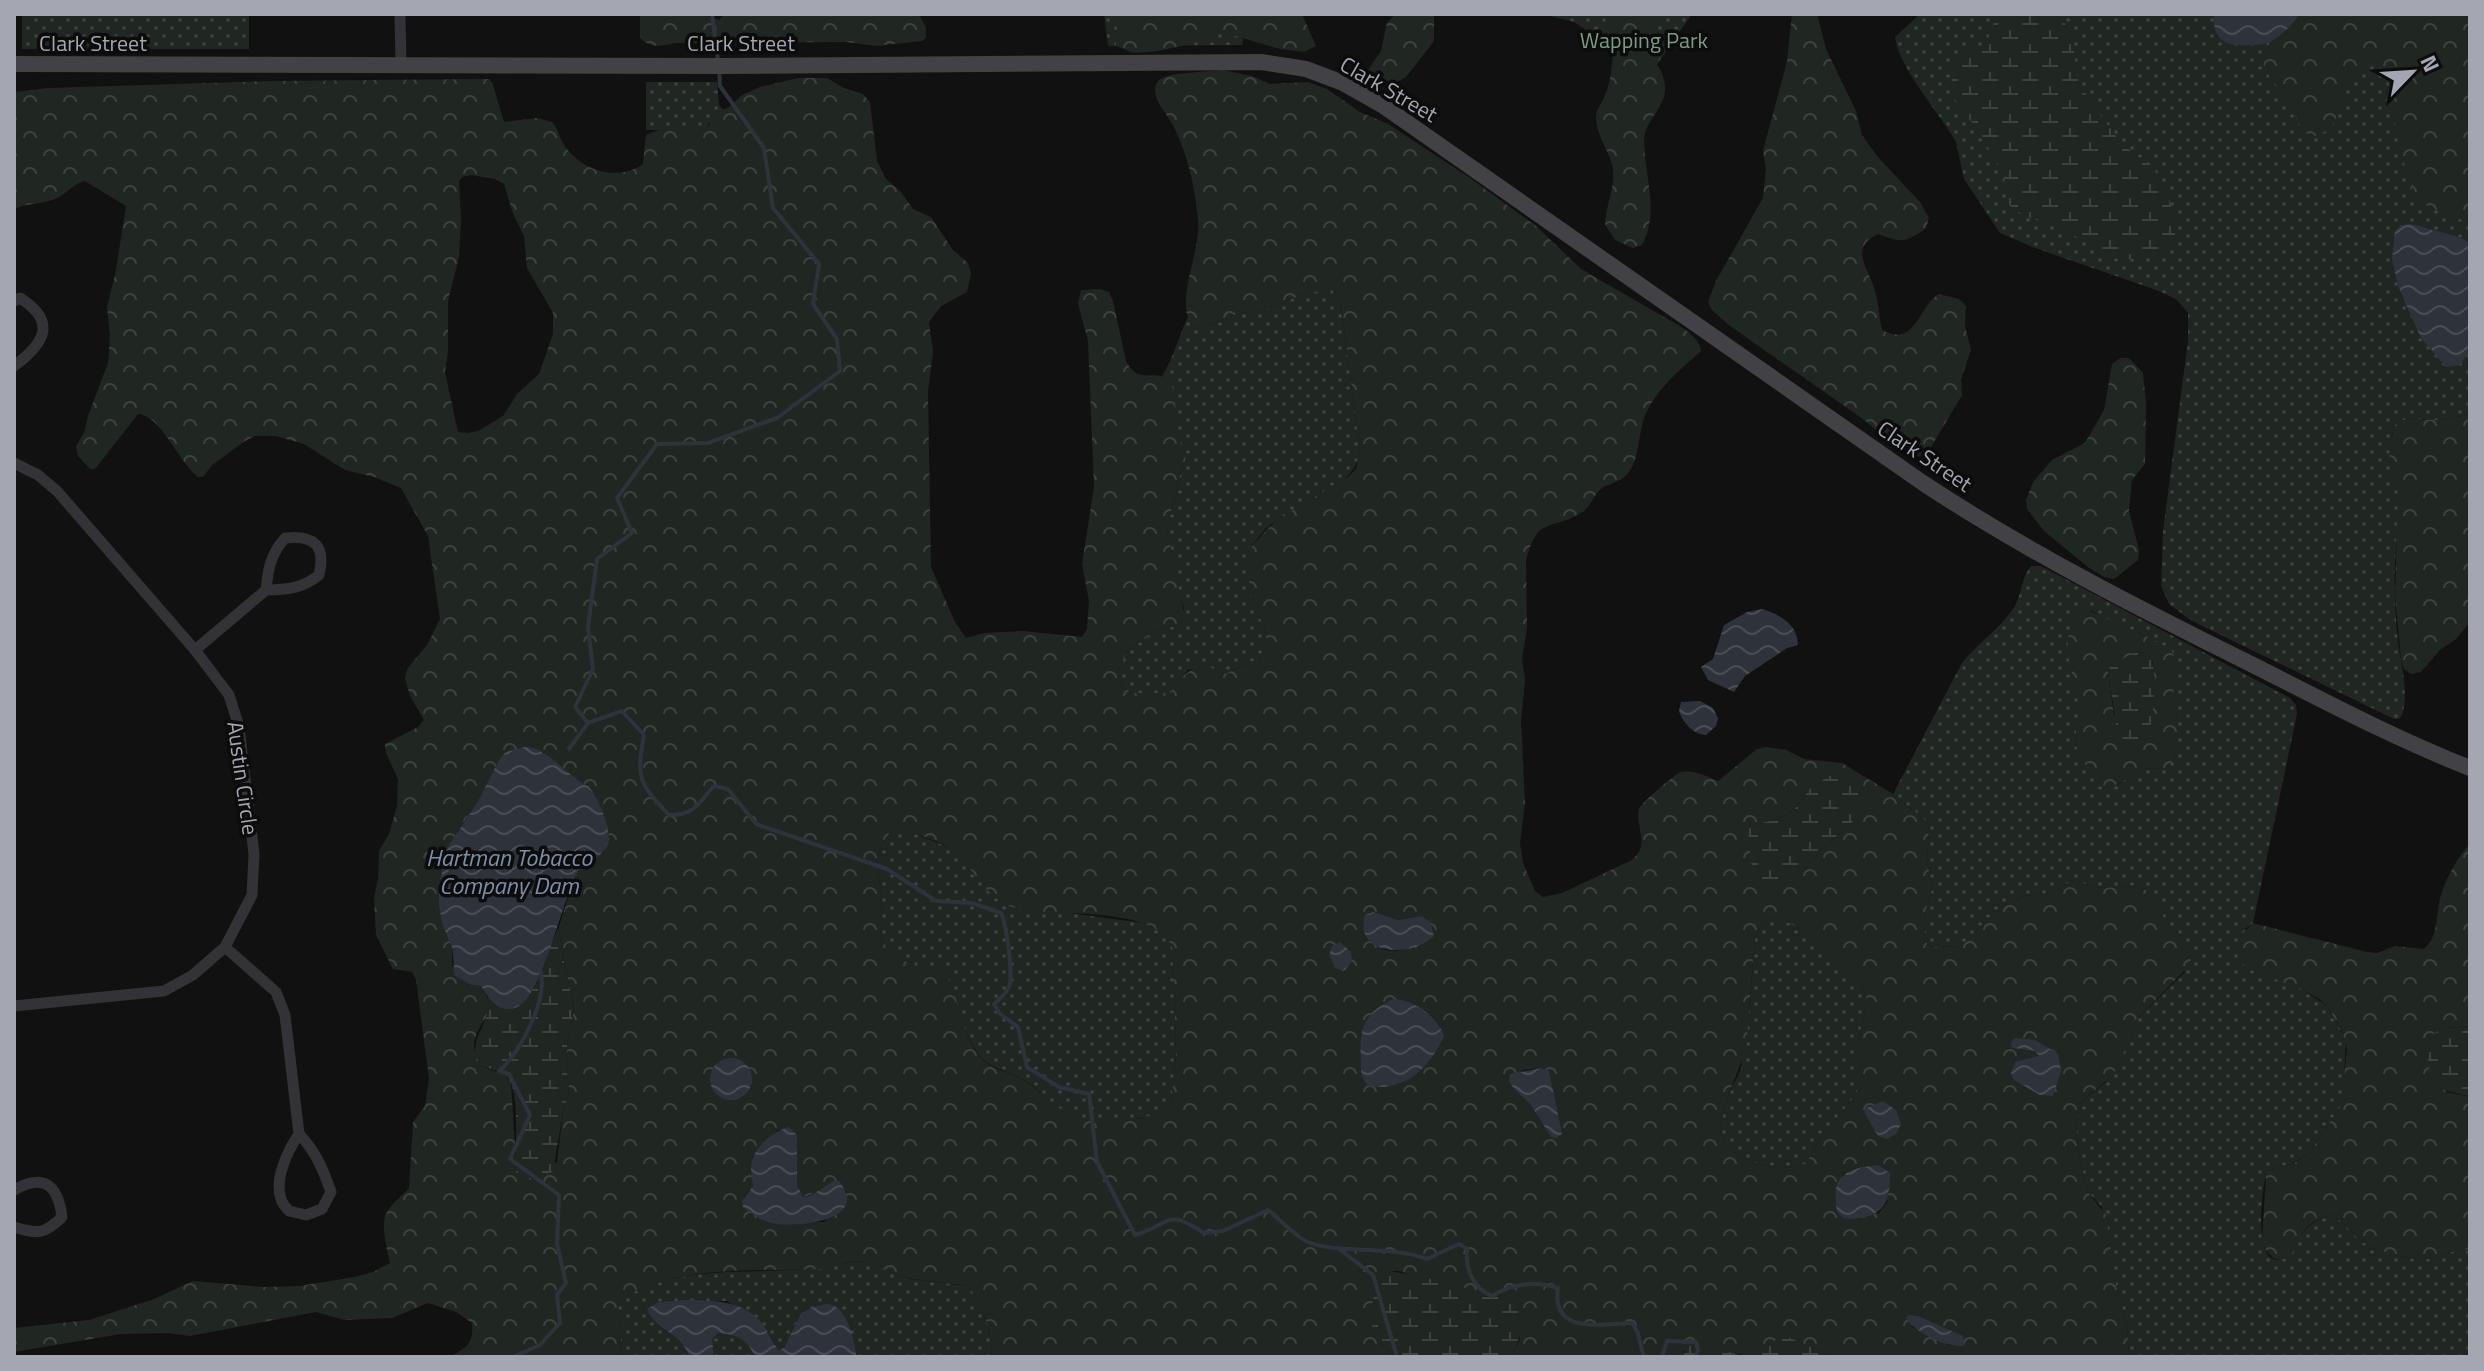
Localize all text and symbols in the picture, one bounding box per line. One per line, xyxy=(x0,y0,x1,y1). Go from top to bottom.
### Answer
park label: Wapping Park xyxy=(1580,23,1709,57)
street label: Clark Street xyxy=(39,26,147,60)
street label: Clark Street xyxy=(687,26,795,60)
north arrow xyxy=(2372,32,2452,112)
street label: Clark Street xyxy=(1334,47,1444,131)
text: N xyxy=(2411,49,2449,78)
street label: Clark Street xyxy=(1871,412,1979,500)
street label: Austin Circle xyxy=(218,719,268,837)
water label: Hartman Tobacco Company Dam xyxy=(426,839,593,903)

